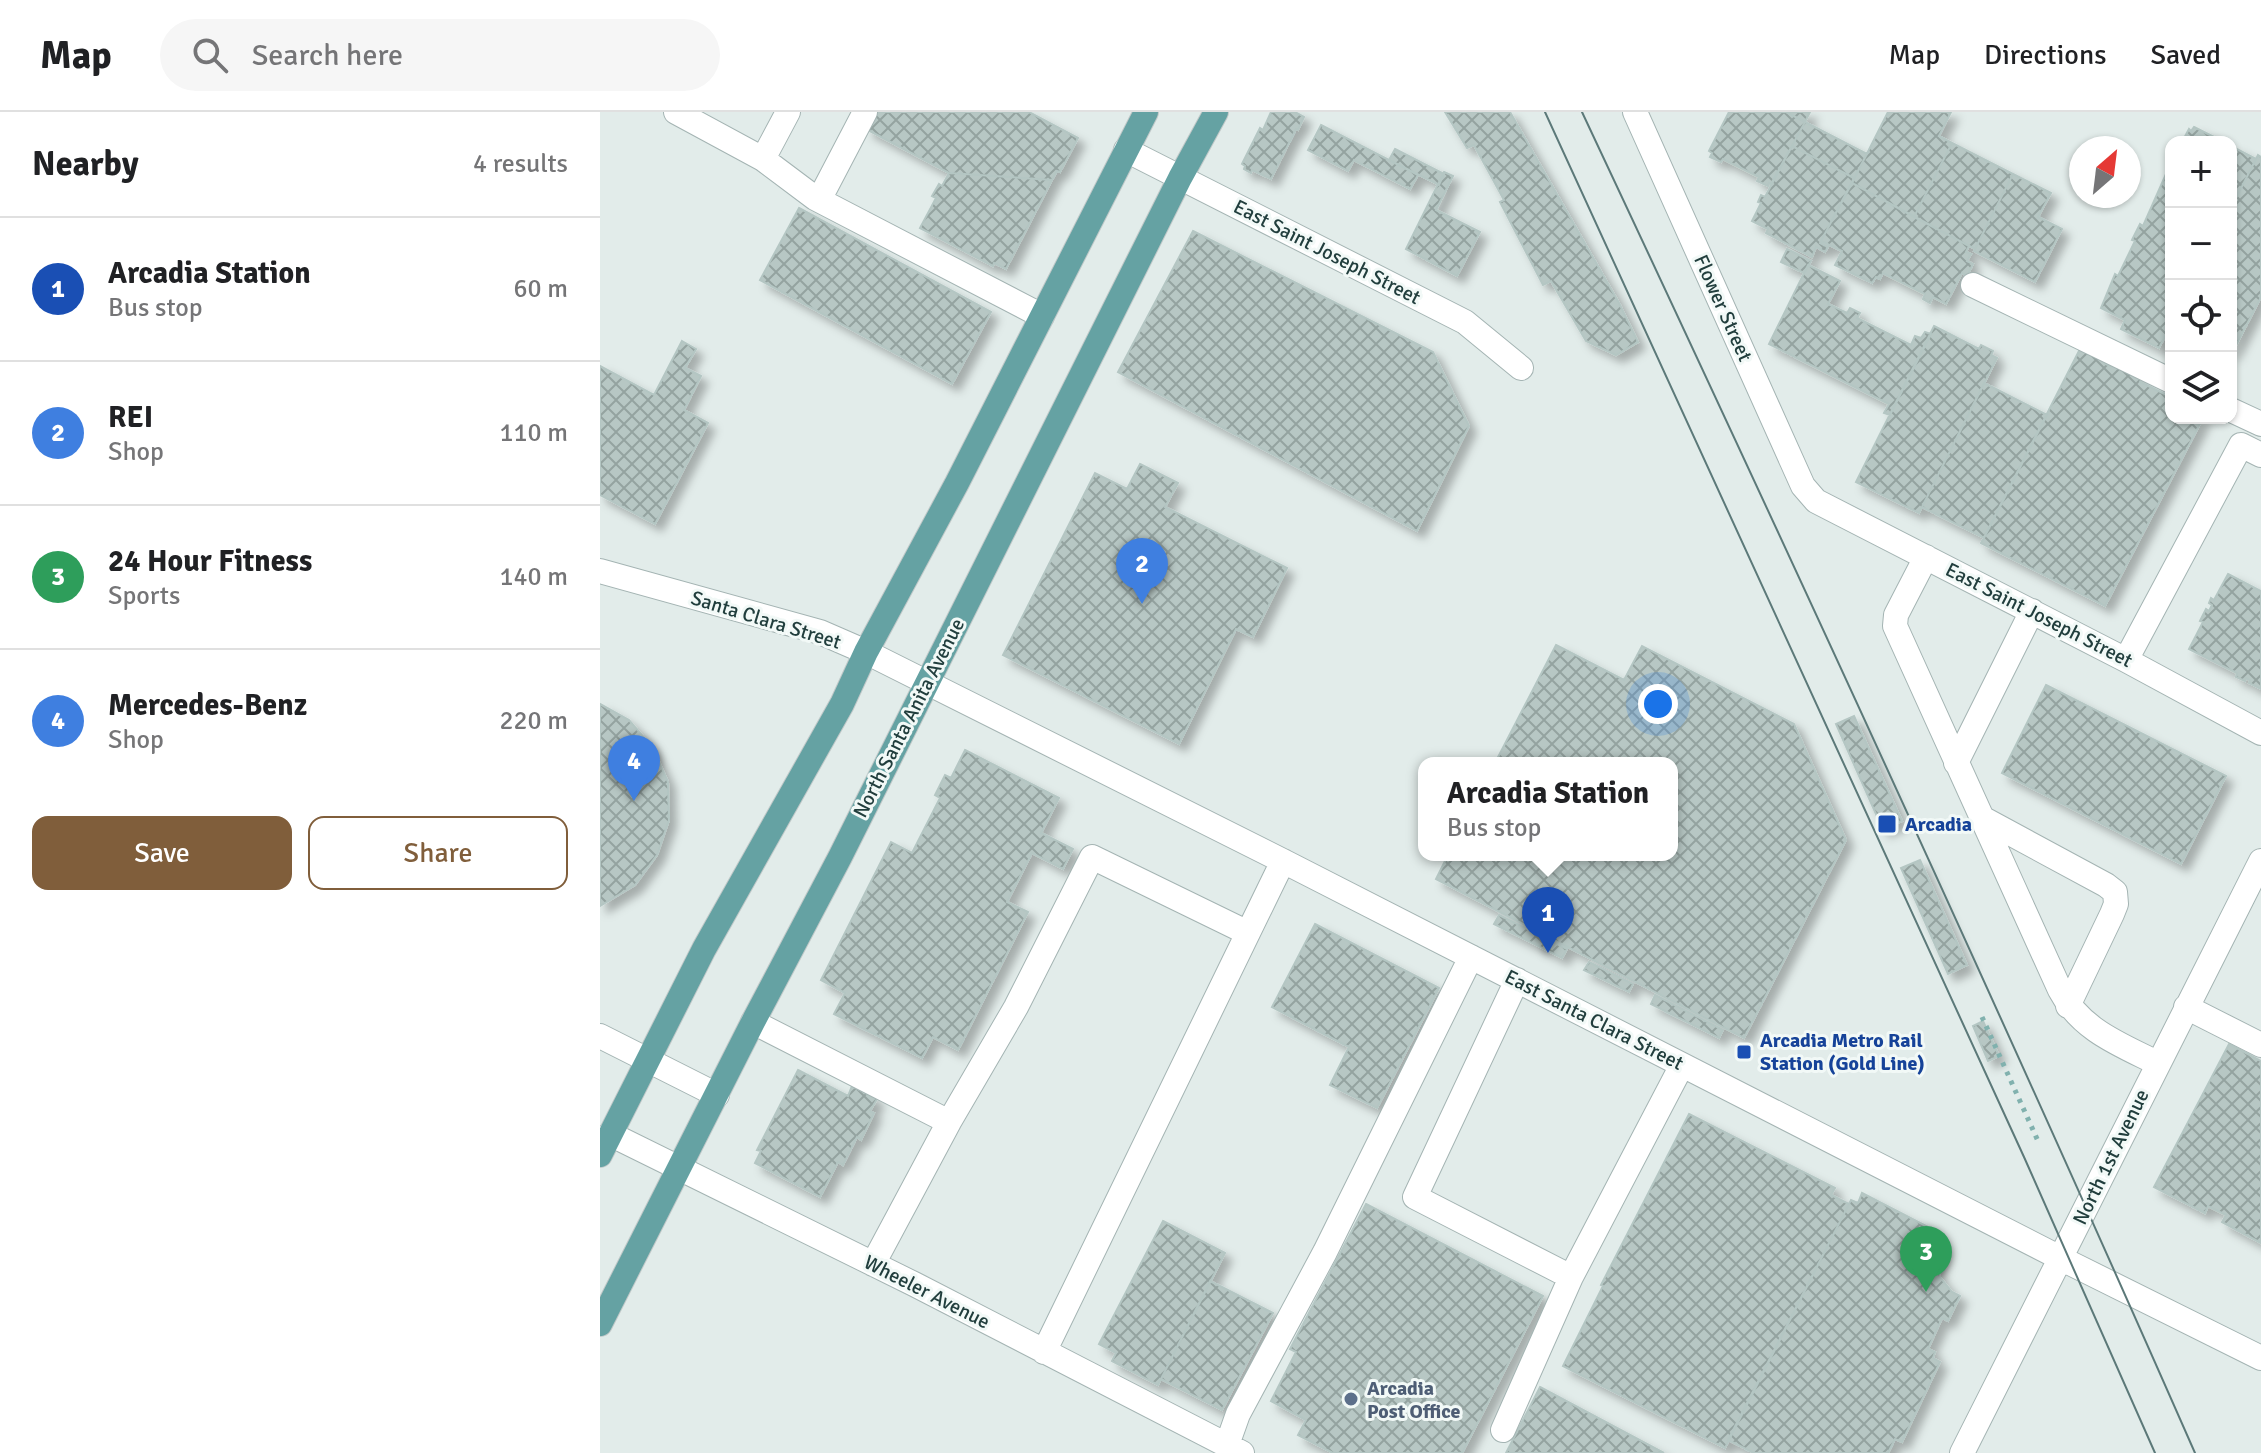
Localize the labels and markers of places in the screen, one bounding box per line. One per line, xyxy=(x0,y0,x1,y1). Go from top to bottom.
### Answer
pin: 2 xyxy=(1116,538,1168,604)
pin: 4 xyxy=(608,735,660,801)
place label: Arcadia xyxy=(1905,812,1972,837)
marker: Arcadia xyxy=(1876,813,1898,835)
pin: 1 xyxy=(1522,887,1574,953)
place label: Arcadia Metro Rail Station (Gold Line) xyxy=(1760,1028,1925,1076)
marker: Arcadia Metro Rail Station (Gold Line) xyxy=(1735,1043,1753,1061)
pin: 3 xyxy=(1900,1226,1952,1292)
place label: Arcadia Post Office xyxy=(1367,1376,1461,1424)
marker: Arcadia Post Office xyxy=(1342,1390,1360,1408)

